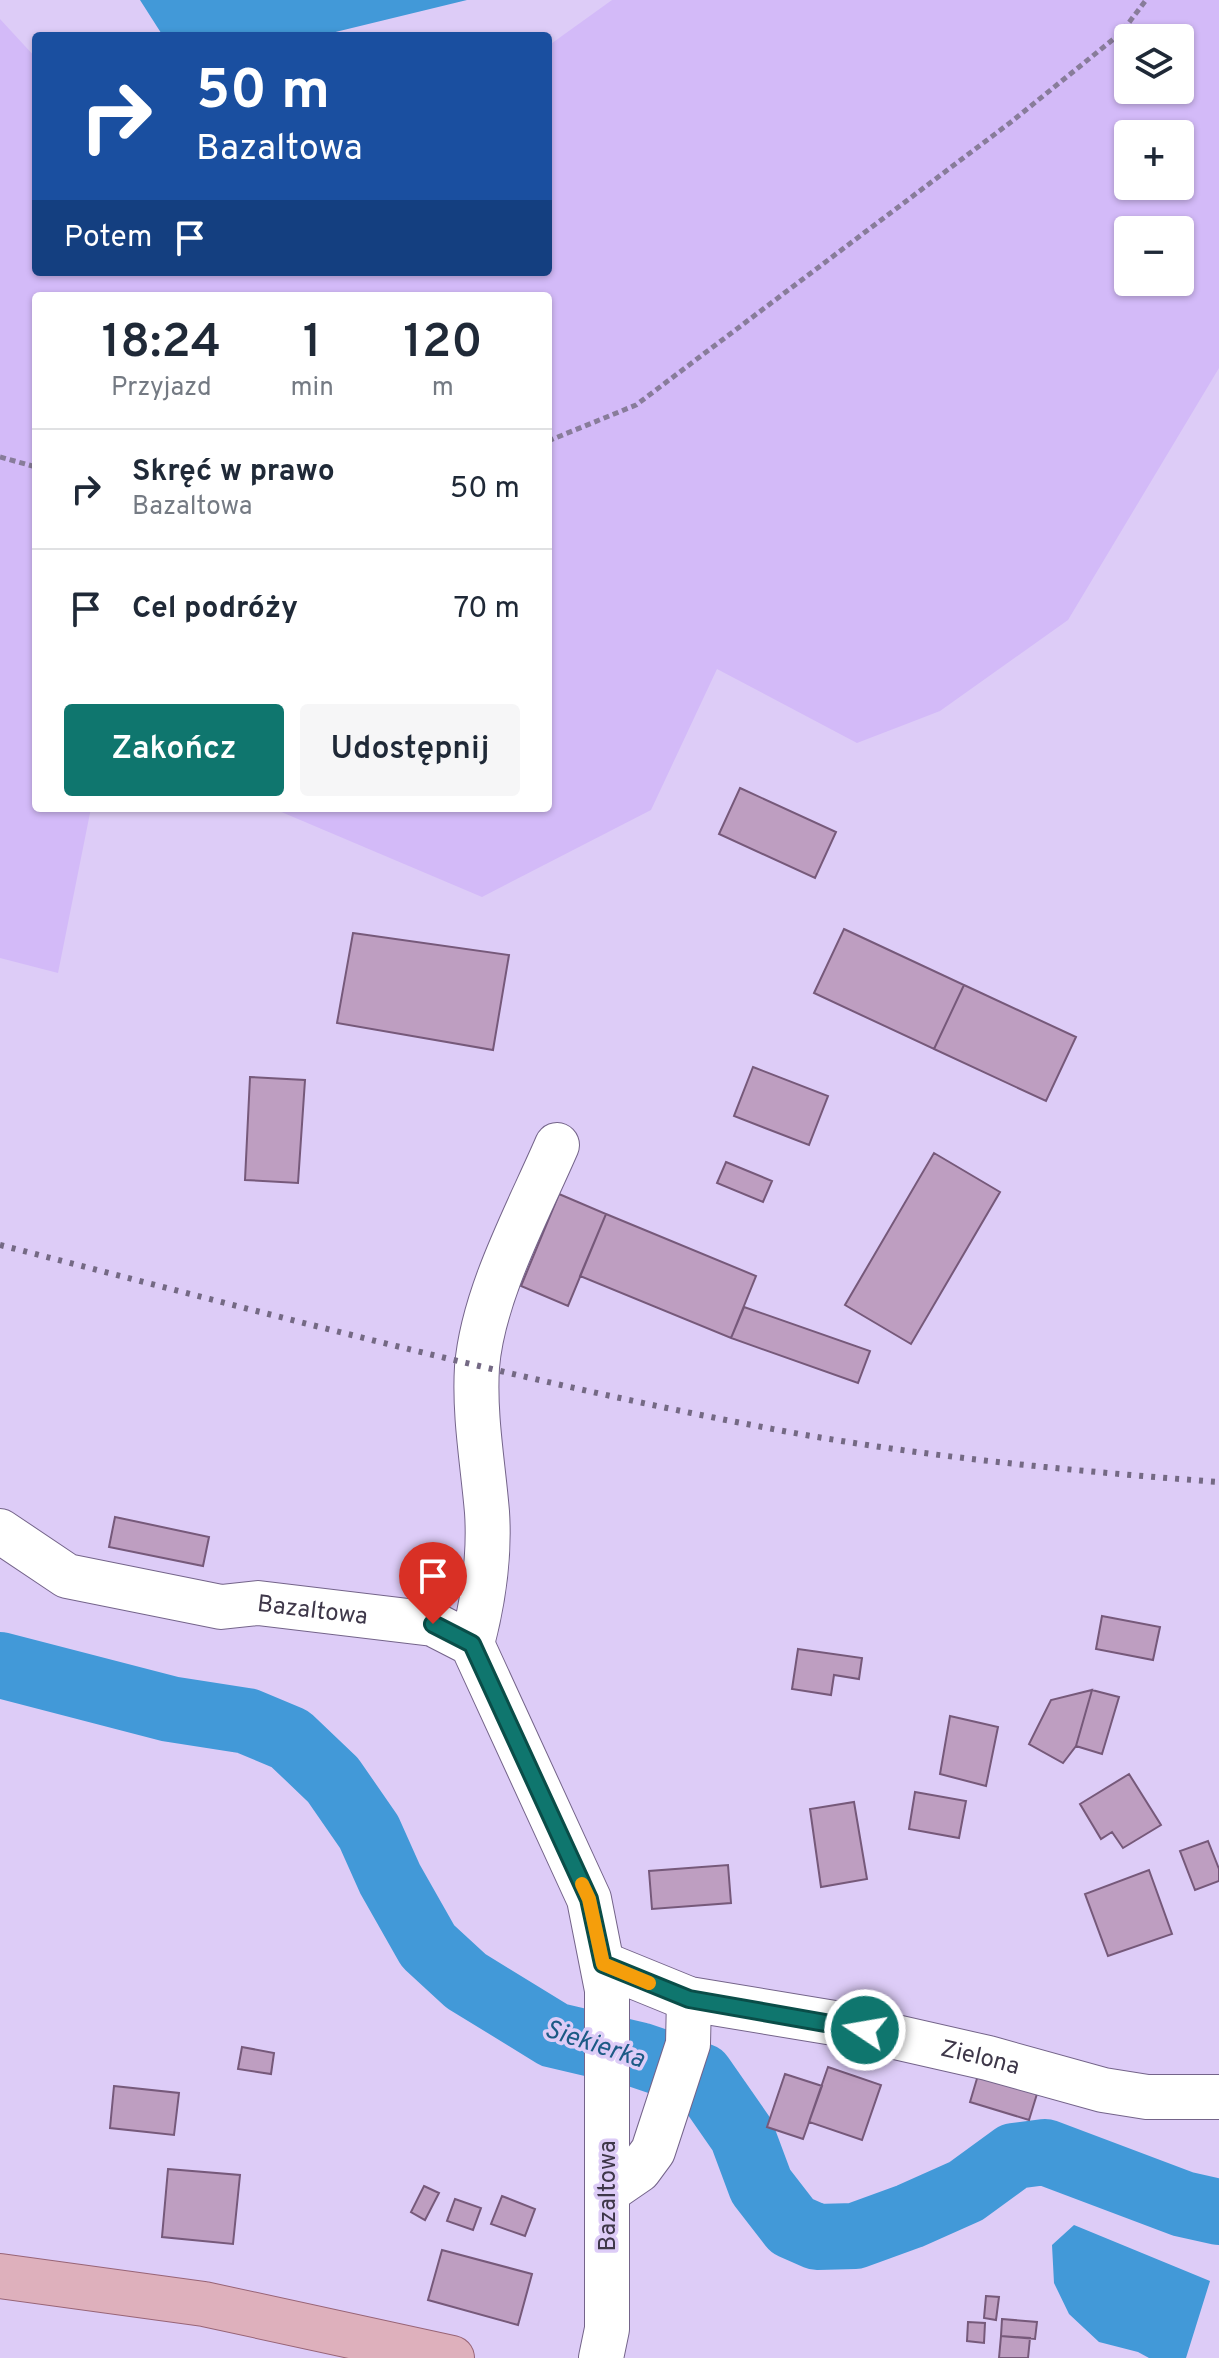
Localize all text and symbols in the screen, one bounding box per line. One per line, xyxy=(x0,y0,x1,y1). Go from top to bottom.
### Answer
map controls xyxy=(1114,24,1194,296)
button: layers xyxy=(1114,24,1194,104)
text: 50 m xyxy=(196,58,330,128)
icon: right xyxy=(64,64,168,168)
button: + xyxy=(1114,120,1194,200)
text: Bazaltowa xyxy=(196,127,363,173)
icon: arrive xyxy=(168,216,212,260)
button: − xyxy=(1114,216,1194,296)
text: Potem xyxy=(64,220,152,257)
text: 18:24 xyxy=(101,314,221,374)
text: 1 xyxy=(303,314,322,374)
text: 120 xyxy=(403,314,483,374)
text: Przyjazd xyxy=(111,372,212,405)
text: min xyxy=(291,372,334,405)
text: m xyxy=(432,372,454,405)
text: Skręć w prawo xyxy=(132,454,335,491)
icon: right xyxy=(64,467,108,511)
text: 50 m xyxy=(450,471,520,508)
text: Bazaltowa xyxy=(132,491,252,524)
icon: arrive xyxy=(64,587,108,631)
text: Cel podróży xyxy=(132,591,298,628)
text: 70 m xyxy=(454,591,520,628)
button: Zakończ xyxy=(64,704,284,796)
button: Udostępnij xyxy=(300,704,520,796)
pin xyxy=(399,1542,467,1624)
icon: arrive xyxy=(411,1554,455,1598)
street label: Bazaltowa xyxy=(255,1590,369,1633)
position arrow xyxy=(823,1988,907,2072)
water label: Siekierka xyxy=(540,2014,649,2077)
street label: Zielona xyxy=(937,2035,1023,2083)
street label: Bazaltowa xyxy=(594,2140,624,2252)

